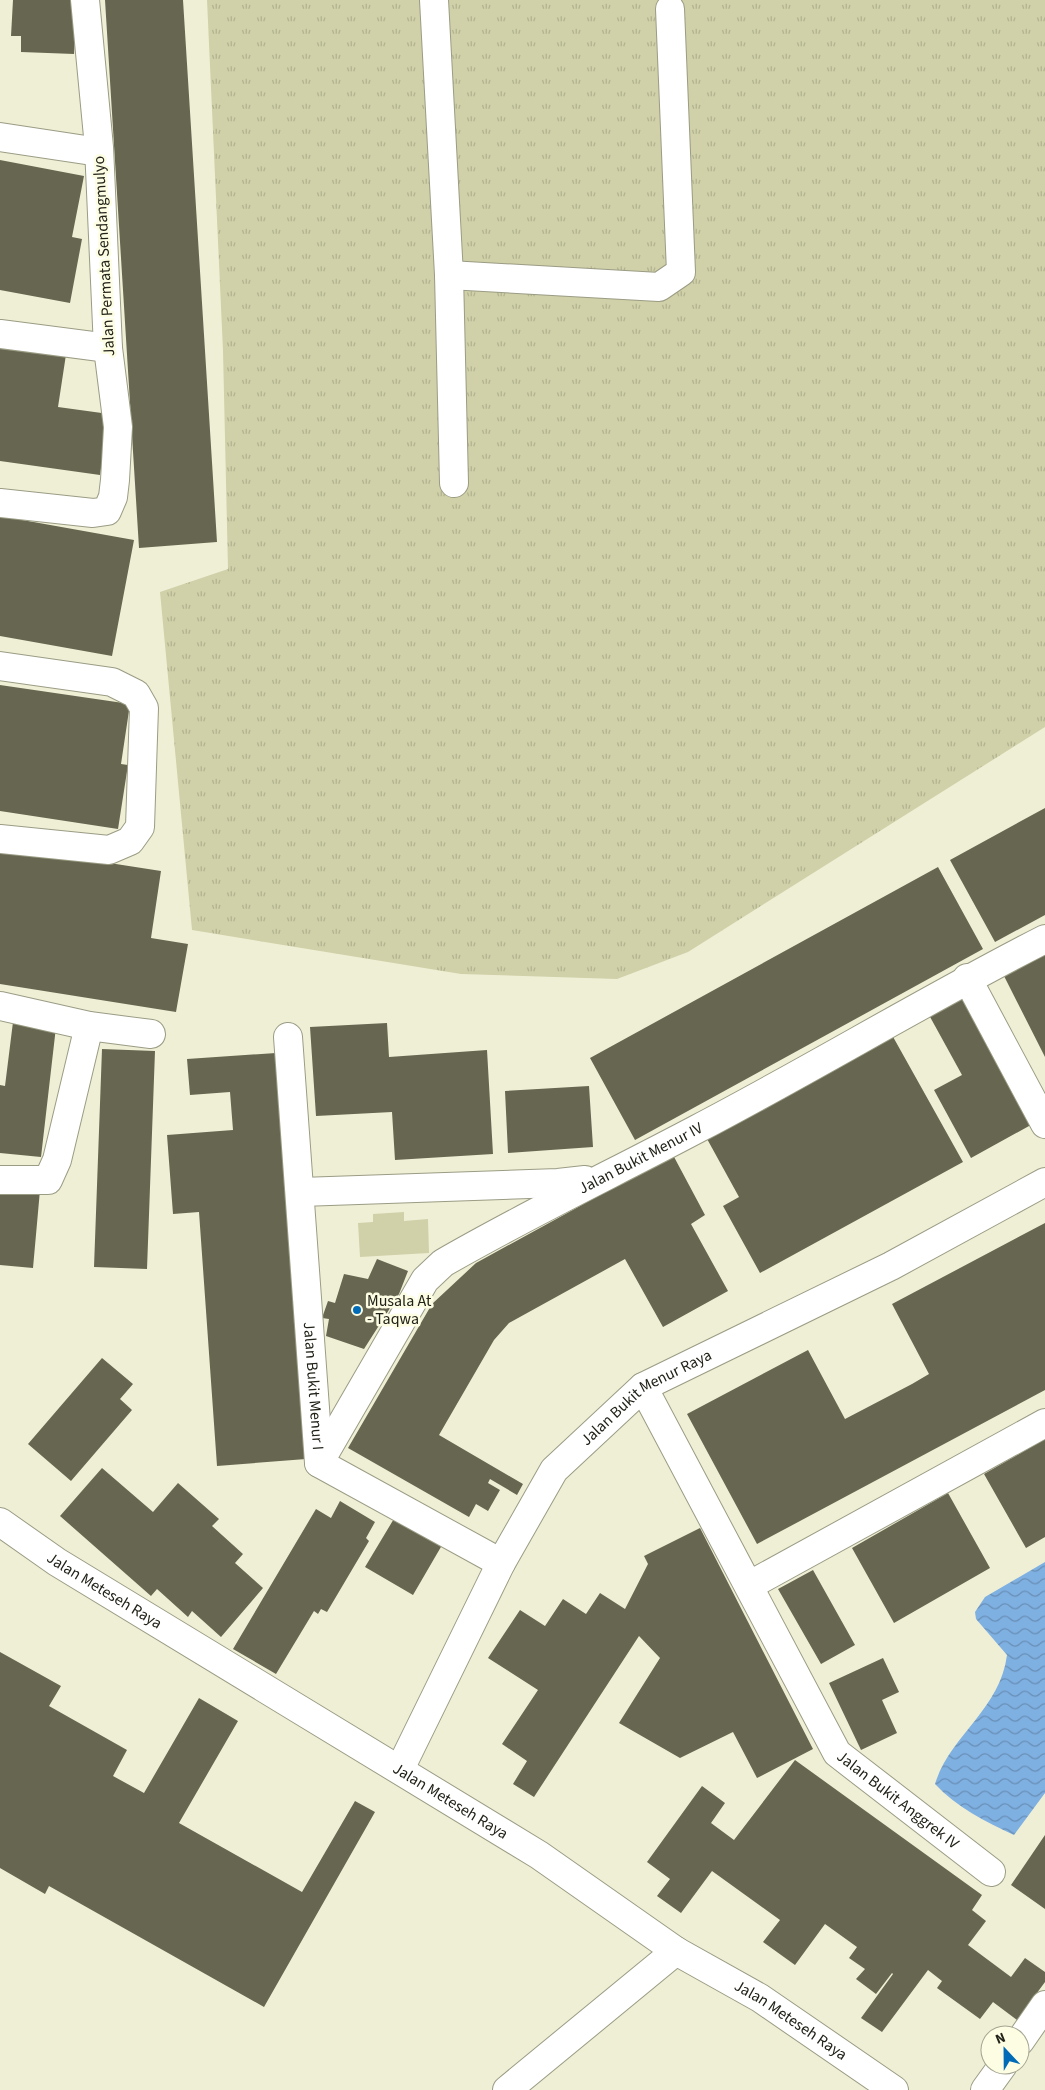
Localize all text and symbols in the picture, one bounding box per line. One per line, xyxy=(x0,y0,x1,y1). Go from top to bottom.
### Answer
street label: Jalan Permata Sendangmulyo xyxy=(88,155,120,357)
street label: Jalan Bukit Menur IV xyxy=(575,1117,707,1199)
place label: Musala At - Taqwa xyxy=(367,1290,432,1330)
marker: Musala At - Taqwa xyxy=(351,1304,363,1316)
street label: Jalan Bukit Menur I xyxy=(298,1321,329,1451)
street label: Jalan Bukit Menur Raya xyxy=(576,1344,715,1451)
street label: Jalan Meteseh Raya xyxy=(42,1547,166,1634)
street label: Jalan Bukit Anggrek IV xyxy=(832,1746,964,1855)
street label: Jalan Meteseh Raya xyxy=(389,1758,512,1845)
street label: Jalan Meteseh Raya xyxy=(730,1975,852,2066)
north arrow xyxy=(980,2025,1030,2075)
text: N xyxy=(992,2028,1009,2050)

